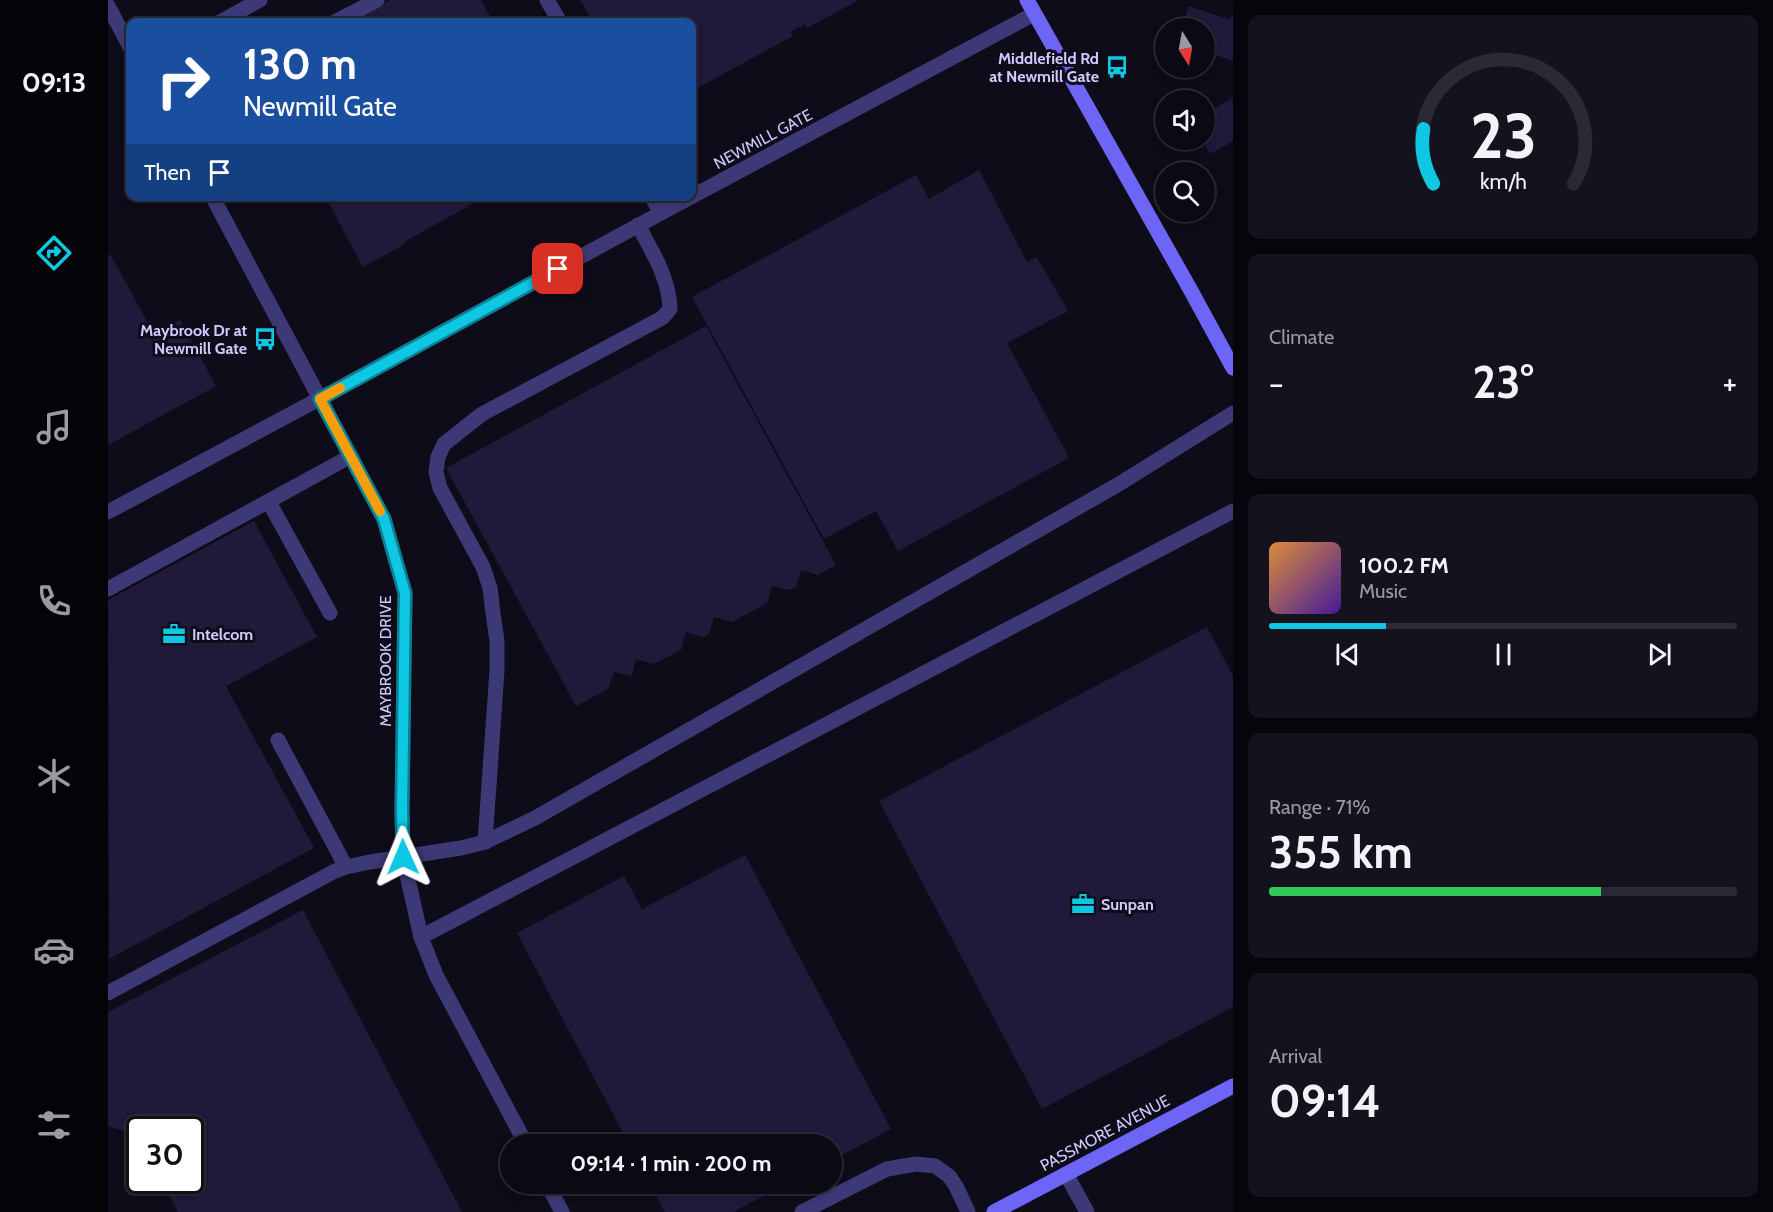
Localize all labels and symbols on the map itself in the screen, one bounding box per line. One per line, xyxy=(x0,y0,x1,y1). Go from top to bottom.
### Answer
north arrow xyxy=(1155,18,1215,78)
place label: Middlefield Rd at Newmill Gate xyxy=(989,49,1099,86)
bus stop icon: Middlefield Rd at Newmill Gate xyxy=(1104,54,1130,80)
street label: NEWMILL GATE xyxy=(711,105,816,173)
pin xyxy=(532,243,583,294)
place label: Maybrook Dr at Newmill Gate xyxy=(140,321,247,358)
bus stop icon: Maybrook Dr at Newmill Gate xyxy=(252,326,278,352)
street label: MAYBROOK DRIVE xyxy=(376,595,395,727)
office icon: Intelcom xyxy=(161,621,187,647)
place label: Intelcom xyxy=(192,625,253,644)
position arrow xyxy=(371,825,435,889)
office icon: Sunpan xyxy=(1070,891,1096,917)
place label: Sunpan xyxy=(1101,895,1154,914)
street label: PASSMORE AVENUE xyxy=(1037,1091,1173,1175)
speed limit sign: 30 xyxy=(126,1116,204,1194)

